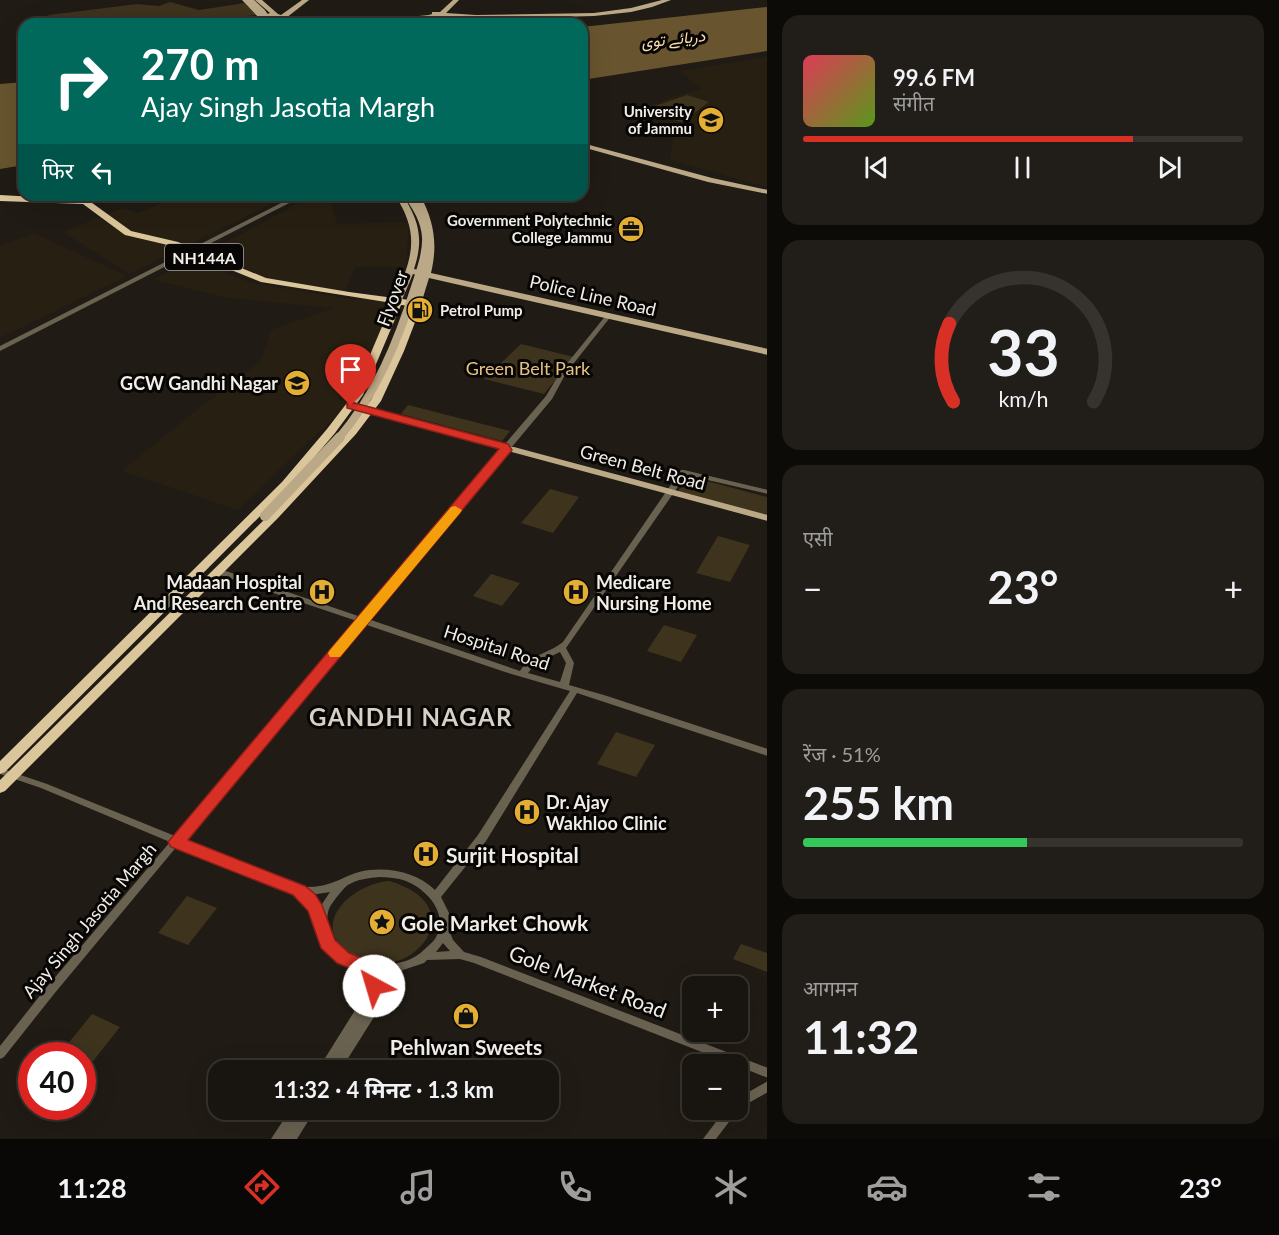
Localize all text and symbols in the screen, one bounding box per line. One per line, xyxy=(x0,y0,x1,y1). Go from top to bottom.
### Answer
water label: دریائے توی xyxy=(640,25,706,53)
text: 270 m xyxy=(141,39,259,89)
icon: right xyxy=(42,42,120,120)
text: 99.6 FM xyxy=(893,64,975,91)
text: Ajay Singh Jasotia Margh xyxy=(141,90,435,123)
text: संगीत xyxy=(893,91,934,115)
place label: University of Jammu xyxy=(624,102,692,137)
school or university icon: University of Jammu xyxy=(696,105,726,135)
icon: previous xyxy=(860,151,893,184)
icon: pause xyxy=(1006,151,1039,184)
icon: next xyxy=(1153,151,1186,184)
icon: left xyxy=(86,156,119,189)
text: फिर xyxy=(42,157,74,184)
place label: Government Polytechnic College Jammu xyxy=(447,211,612,246)
office icon: Government Polytechnic College Jammu xyxy=(616,214,646,244)
road number: NH144A xyxy=(165,244,243,270)
street label: Flyover xyxy=(372,266,412,329)
street label: Police Line Road xyxy=(528,270,658,320)
fuel station icon: Petrol Pump xyxy=(405,295,435,325)
place label: Petrol Pump xyxy=(440,301,523,319)
text: 33 xyxy=(987,314,1059,389)
pin xyxy=(325,344,376,406)
icon: arrive xyxy=(334,353,367,386)
park label: Green Belt Park xyxy=(466,357,591,379)
school or university icon: GCW Gandhi Nagar xyxy=(282,368,312,398)
place label: GCW Gandhi Nagar xyxy=(120,372,278,394)
text: km/h xyxy=(998,386,1048,412)
street label: Green Belt Road xyxy=(578,440,708,494)
text: एसी xyxy=(803,526,833,550)
text: 23° xyxy=(988,560,1058,614)
text: − xyxy=(803,568,822,608)
text: + xyxy=(1224,568,1243,608)
place label: Madaan Hospital And Research Centre xyxy=(133,571,302,614)
place label: Medicare Nursing Home xyxy=(596,571,712,614)
hospital icon: Madaan Hospital And Research Centre xyxy=(307,577,337,607)
hospital icon: Medicare Nursing Home xyxy=(561,577,591,607)
street label: Hospital Road xyxy=(441,620,553,674)
district label: GANDHI NAGAR xyxy=(309,702,513,731)
text: रेंज · 51% xyxy=(803,742,881,766)
text: 255 km xyxy=(803,776,954,830)
place label: Dr. Ajay Wakhloo Clinic xyxy=(546,791,667,834)
hospital icon: Dr. Ajay Wakhloo Clinic xyxy=(512,797,542,827)
street label: Ajay Singh Jasotia Margh xyxy=(18,838,160,1002)
hospital icon: Surjit Hospital xyxy=(411,839,441,869)
place label: Surjit Hospital xyxy=(446,842,579,867)
place icon: Gole Market Chowk xyxy=(367,907,397,937)
place label: Gole Market Chowk xyxy=(401,910,589,935)
street label: Gole Market Road xyxy=(506,940,670,1022)
position arrow xyxy=(342,954,406,1018)
map controls xyxy=(682,976,748,1120)
button: + xyxy=(682,976,748,1042)
text: आगमन xyxy=(803,976,858,1000)
shop icon: Pehlwan Sweets xyxy=(451,1001,481,1031)
text: 11:32 xyxy=(803,1010,919,1064)
place label: Pehlwan Sweets xyxy=(390,1034,542,1059)
speed limit sign: 40 xyxy=(18,1042,96,1120)
button: − xyxy=(682,1054,748,1120)
text: 11:32 · 4 मिनट · 1.3 km xyxy=(273,1076,494,1103)
icon: directions xyxy=(241,1166,283,1208)
icon: music xyxy=(397,1166,439,1208)
icon: phone xyxy=(554,1166,596,1208)
icon: climate xyxy=(710,1166,752,1208)
icon: car xyxy=(866,1166,908,1208)
icon: filters xyxy=(1023,1166,1065,1208)
text: 11:28 xyxy=(57,1171,127,1204)
text: 23° xyxy=(1179,1171,1222,1204)

